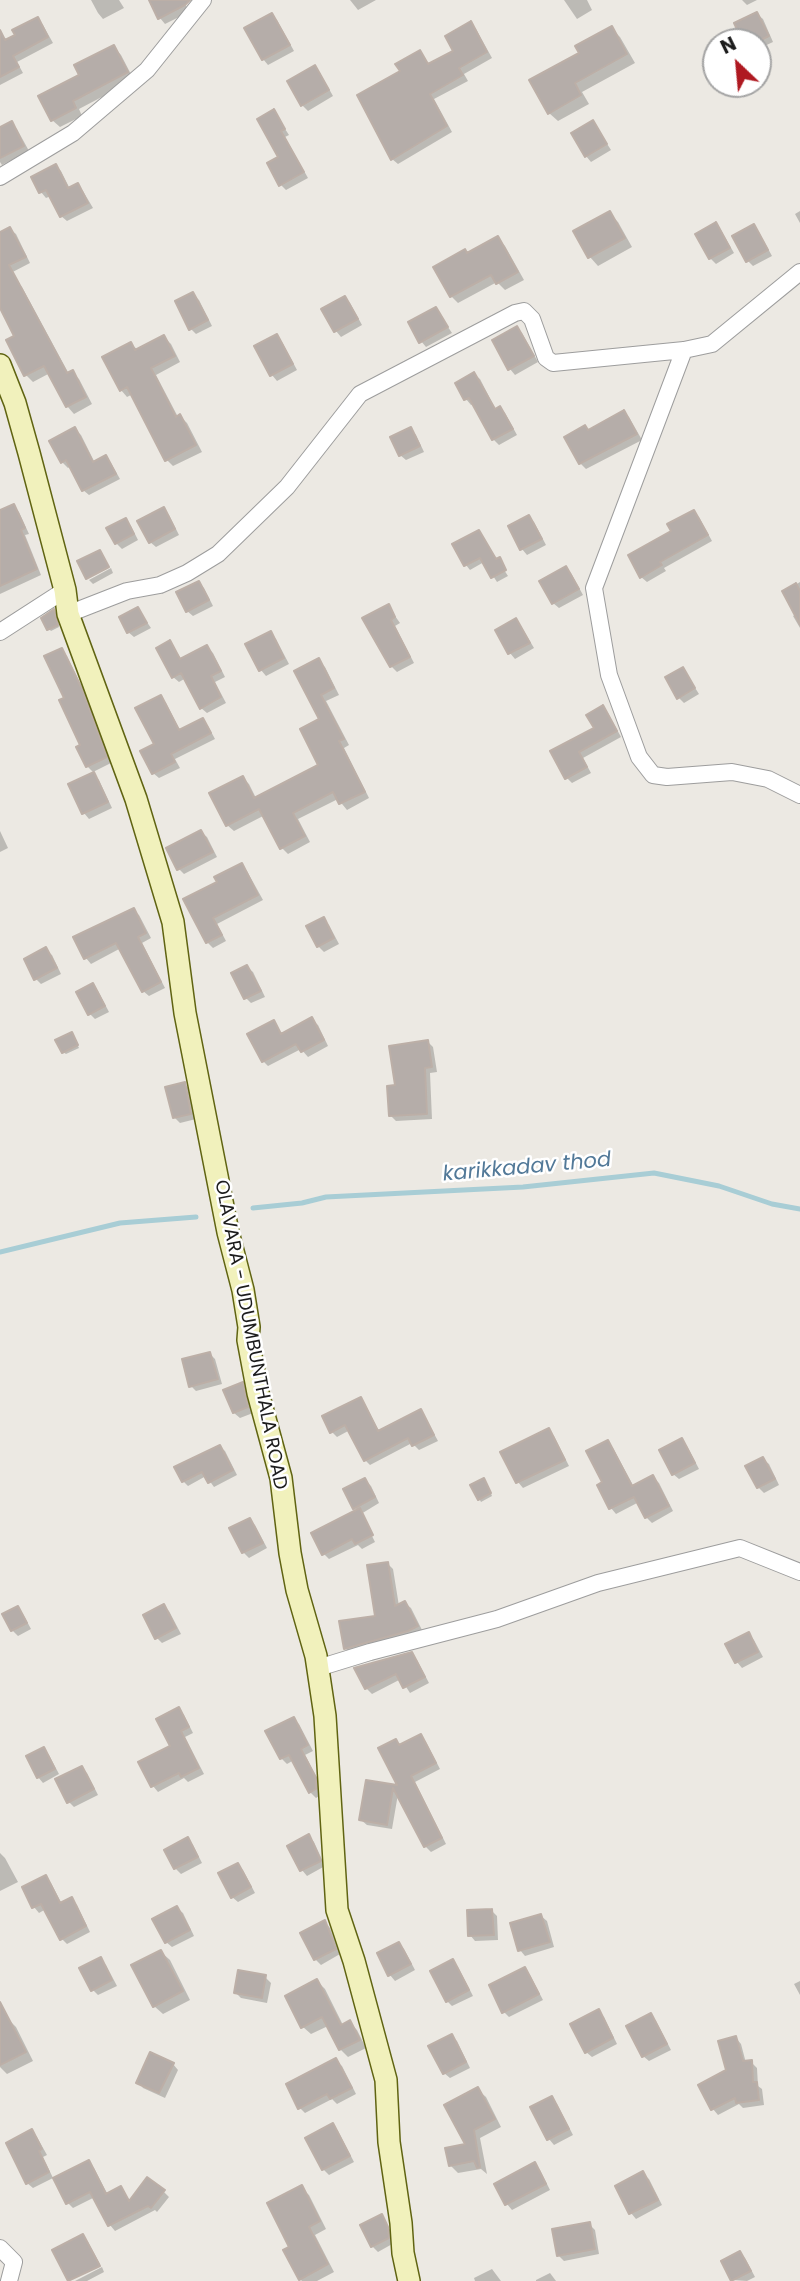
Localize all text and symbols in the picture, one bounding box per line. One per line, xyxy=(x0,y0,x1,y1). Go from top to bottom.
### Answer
north arrow xyxy=(702,28,772,98)
text: N xyxy=(716,30,741,61)
water label: karikkadav thod xyxy=(442,1148,612,1188)
street label: OLAVARA - UDUMBUNTHALA ROAD xyxy=(209,1178,291,1492)

